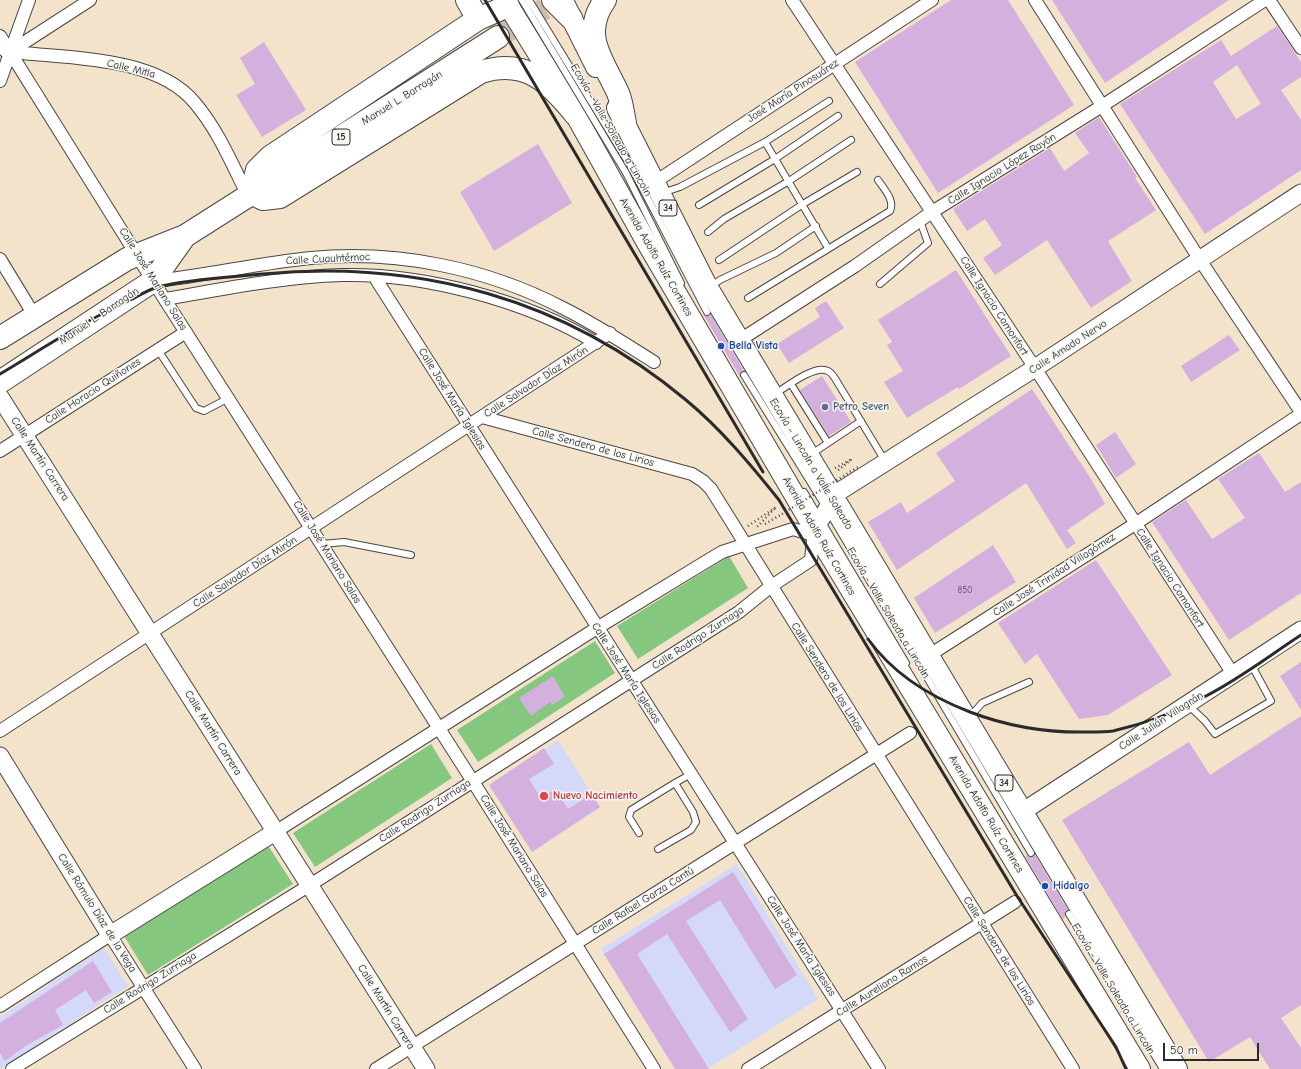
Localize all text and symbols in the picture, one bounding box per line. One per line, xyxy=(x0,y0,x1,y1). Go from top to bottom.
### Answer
street label: José María Pinosuárez xyxy=(745,56,841,126)
street label: Calle Mitla xyxy=(105,57,157,81)
street label: Ecovía - Valle Soleado a Lincoln xyxy=(568,61,654,199)
street label: Manuel L. Barragán xyxy=(359,68,445,128)
road number: 15 xyxy=(332,129,350,145)
street label: Calle Ignacio López Rayón xyxy=(945,130,1059,208)
street label: Avenida Adolfo Ruíz Cortines xyxy=(617,195,695,319)
road number: 34 xyxy=(659,200,677,216)
street label: Calle José Mariano Salas xyxy=(116,225,190,333)
street label: Calle Cuauhtémoc xyxy=(285,250,371,268)
street label: Calle Ignacio Comonfort xyxy=(957,254,1031,358)
street label: Manuel L. Barragán xyxy=(57,284,141,348)
street label: Calle Amado Nervo xyxy=(1027,317,1109,377)
place label: Bella Vista xyxy=(729,339,778,353)
marker: Bella Vista xyxy=(716,341,726,351)
street label: Calle Salvador Díaz Mirón xyxy=(481,343,591,421)
street label: Calle José María Iglesias xyxy=(415,346,489,452)
street label: Calle Horacio Quiñones xyxy=(43,355,143,427)
street label: Ecovía - Lincoln a Valle Soleado xyxy=(766,396,856,532)
place label: Petro Seven xyxy=(833,400,889,414)
marker: Petro Seven xyxy=(820,402,830,412)
street label: Calle Martín Carrera xyxy=(8,415,72,503)
street label: Calle Sendero de los Lirios xyxy=(531,424,655,470)
street label: Avenida Adolfo Ruíz Cortines xyxy=(780,474,858,598)
street label: Calle José Mariano Salas xyxy=(290,498,364,606)
street label: Calle Ignacio Comonfort xyxy=(1133,526,1207,630)
street label: Calle José Trinidad Villagómez xyxy=(990,531,1118,619)
street label: Calle Salvador Díaz Mirón xyxy=(190,533,300,611)
street label: Ecovía - Valle Soleado a Lincoln xyxy=(843,545,933,681)
house number: 850 xyxy=(958,585,972,595)
street label: Calle Rodrigo Zurriaga xyxy=(649,603,747,673)
street label: Calle José María Iglesias xyxy=(588,620,664,726)
street label: Calle Sendero de los Lirios xyxy=(788,620,866,734)
street label: Calle Martín Carrera xyxy=(182,688,244,778)
street label: Calle Julián Villagrán xyxy=(1116,689,1206,753)
street label: Avenida Adolfo Ruíz Cortines xyxy=(946,753,1026,875)
road number: 34 xyxy=(995,775,1013,791)
street label: Calle Rodrigo Zurriaga xyxy=(376,776,474,846)
place label: Nuevo Nacimiento xyxy=(553,789,638,803)
marker: Nuevo Nacimiento xyxy=(538,790,550,802)
street label: Calle José Mariano Salas xyxy=(477,792,551,900)
street label: Calle Rómulo Díaz de la Vega xyxy=(55,851,139,975)
street label: Calle Rafael Garza Cantú xyxy=(590,864,696,938)
place label: Hidalgo xyxy=(1053,879,1089,893)
marker: Hidalgo xyxy=(1040,881,1050,891)
street label: Calle José María Iglesias xyxy=(763,893,839,999)
street label: Calle Sendero de los Lirios xyxy=(960,894,1038,1008)
street label: Ecovía - Valle Soleado a Lincoln xyxy=(1068,921,1158,1057)
street label: Calle Rodrigo Zurriaga xyxy=(101,949,199,1017)
street label: Calle Aureliano Ramos xyxy=(834,952,930,1020)
street label: Calle Martín Carrera xyxy=(355,962,417,1052)
scale bar xyxy=(1165,1035,1261,1061)
text: 50 m xyxy=(1170,1043,1198,1057)

